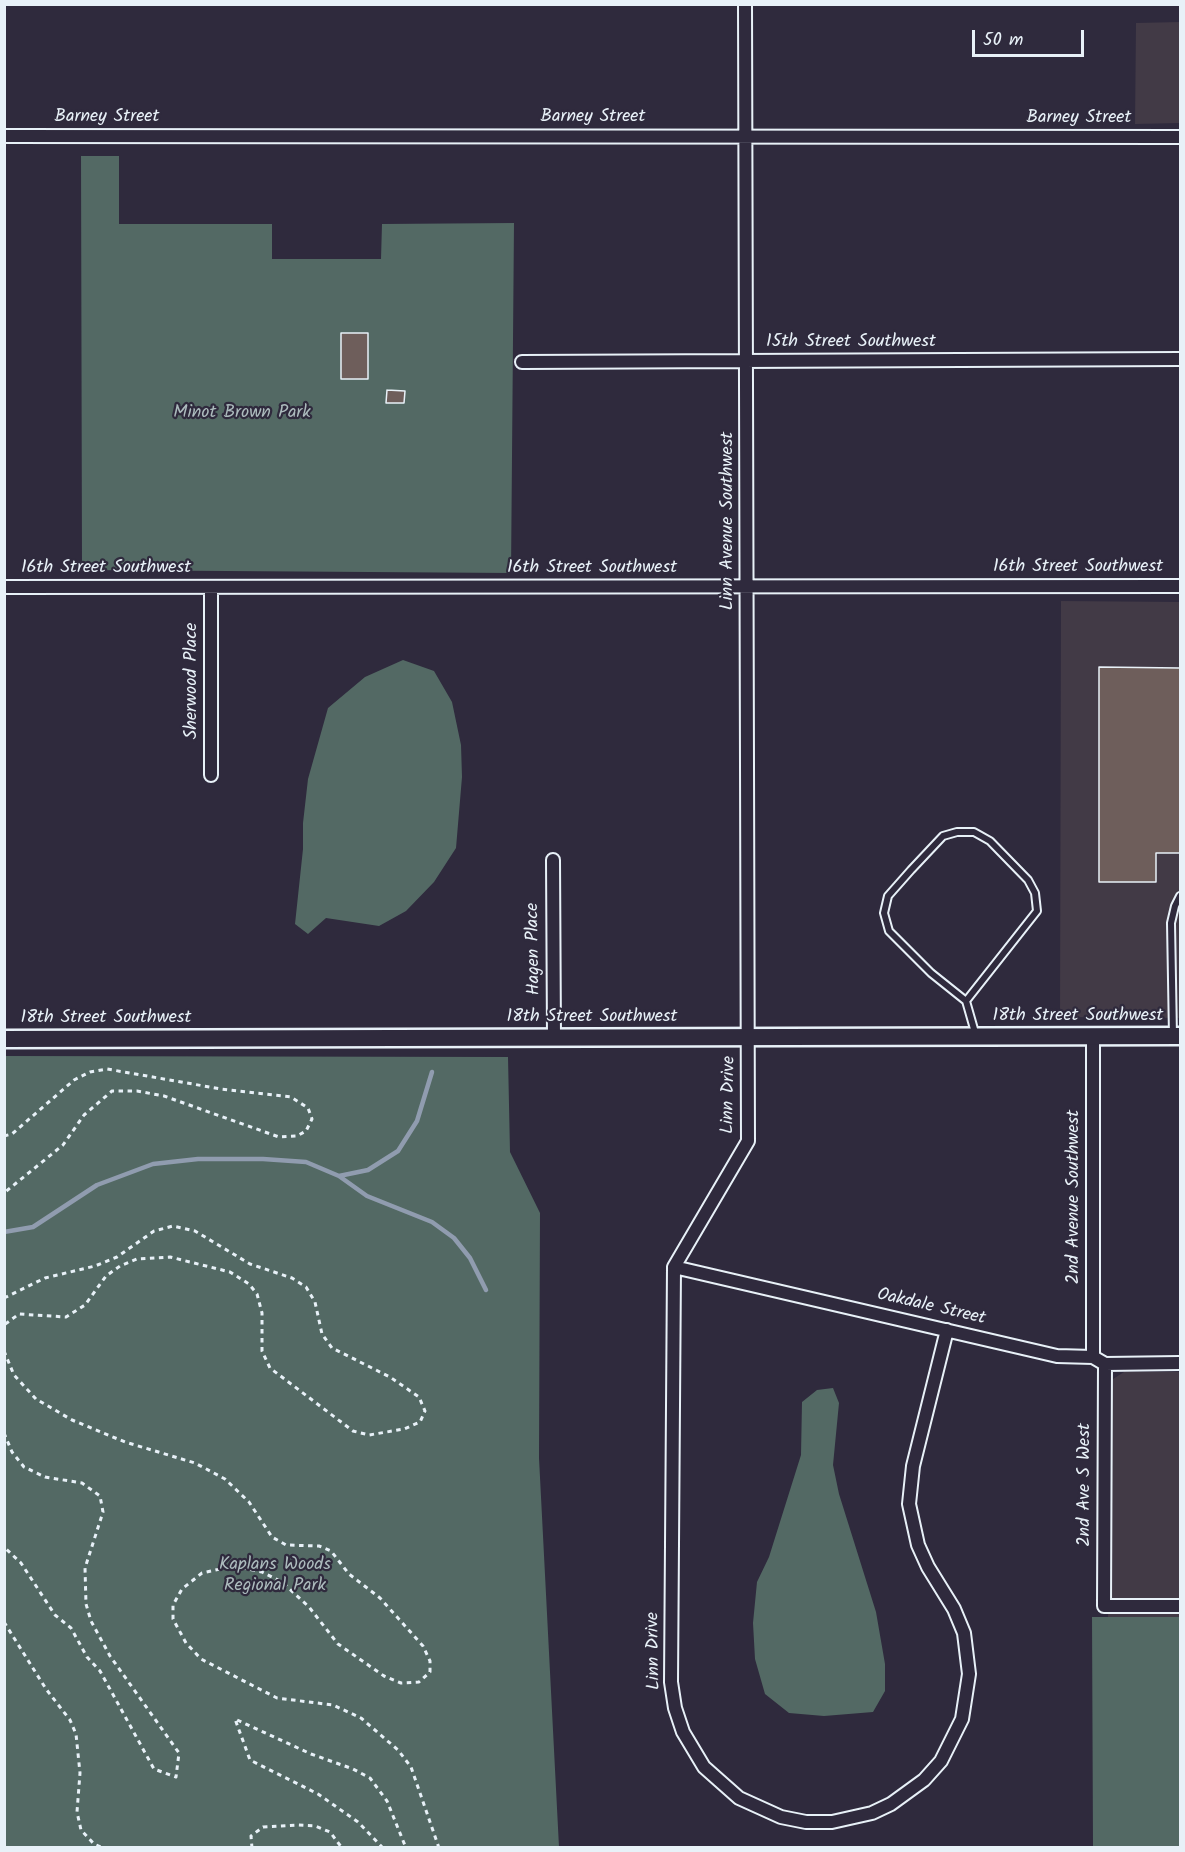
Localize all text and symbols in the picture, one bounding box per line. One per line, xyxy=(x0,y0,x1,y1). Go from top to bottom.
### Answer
scale bar xyxy=(975,18,1088,56)
text: 50 m xyxy=(983,26,1023,55)
street label: Barney Street xyxy=(55,107,159,129)
street label: Barney Street xyxy=(541,107,645,129)
street label: Barney Street xyxy=(1027,108,1131,130)
street label: 15th Street Southwest xyxy=(766,332,936,354)
park label: Minot Brown Park xyxy=(173,403,311,425)
street label: Linn Avenue Southwest xyxy=(718,432,740,610)
street label: 16th Street Southwest xyxy=(993,557,1163,579)
street label: 16th Street Southwest xyxy=(21,558,191,580)
street label: 16th Street Southwest xyxy=(507,558,677,580)
street label: Sherwood Place xyxy=(182,623,204,739)
street label: Hagen Place xyxy=(523,902,547,996)
street label: 18th Street Southwest xyxy=(992,1006,1164,1028)
street label: 18th Street Southwest xyxy=(506,1007,678,1029)
street label: 18th Street Southwest xyxy=(20,1008,192,1030)
street label: Linn Drive xyxy=(719,1056,741,1134)
street label: 2nd Avenue Southwest xyxy=(1064,1110,1086,1284)
street label: Oakdale Street xyxy=(875,1285,987,1331)
street label: 2nd Ave S West xyxy=(1075,1423,1097,1547)
park label: Kaplans Woods Regional Park xyxy=(219,1555,331,1598)
street label: Linn Drive xyxy=(644,1612,666,1690)

